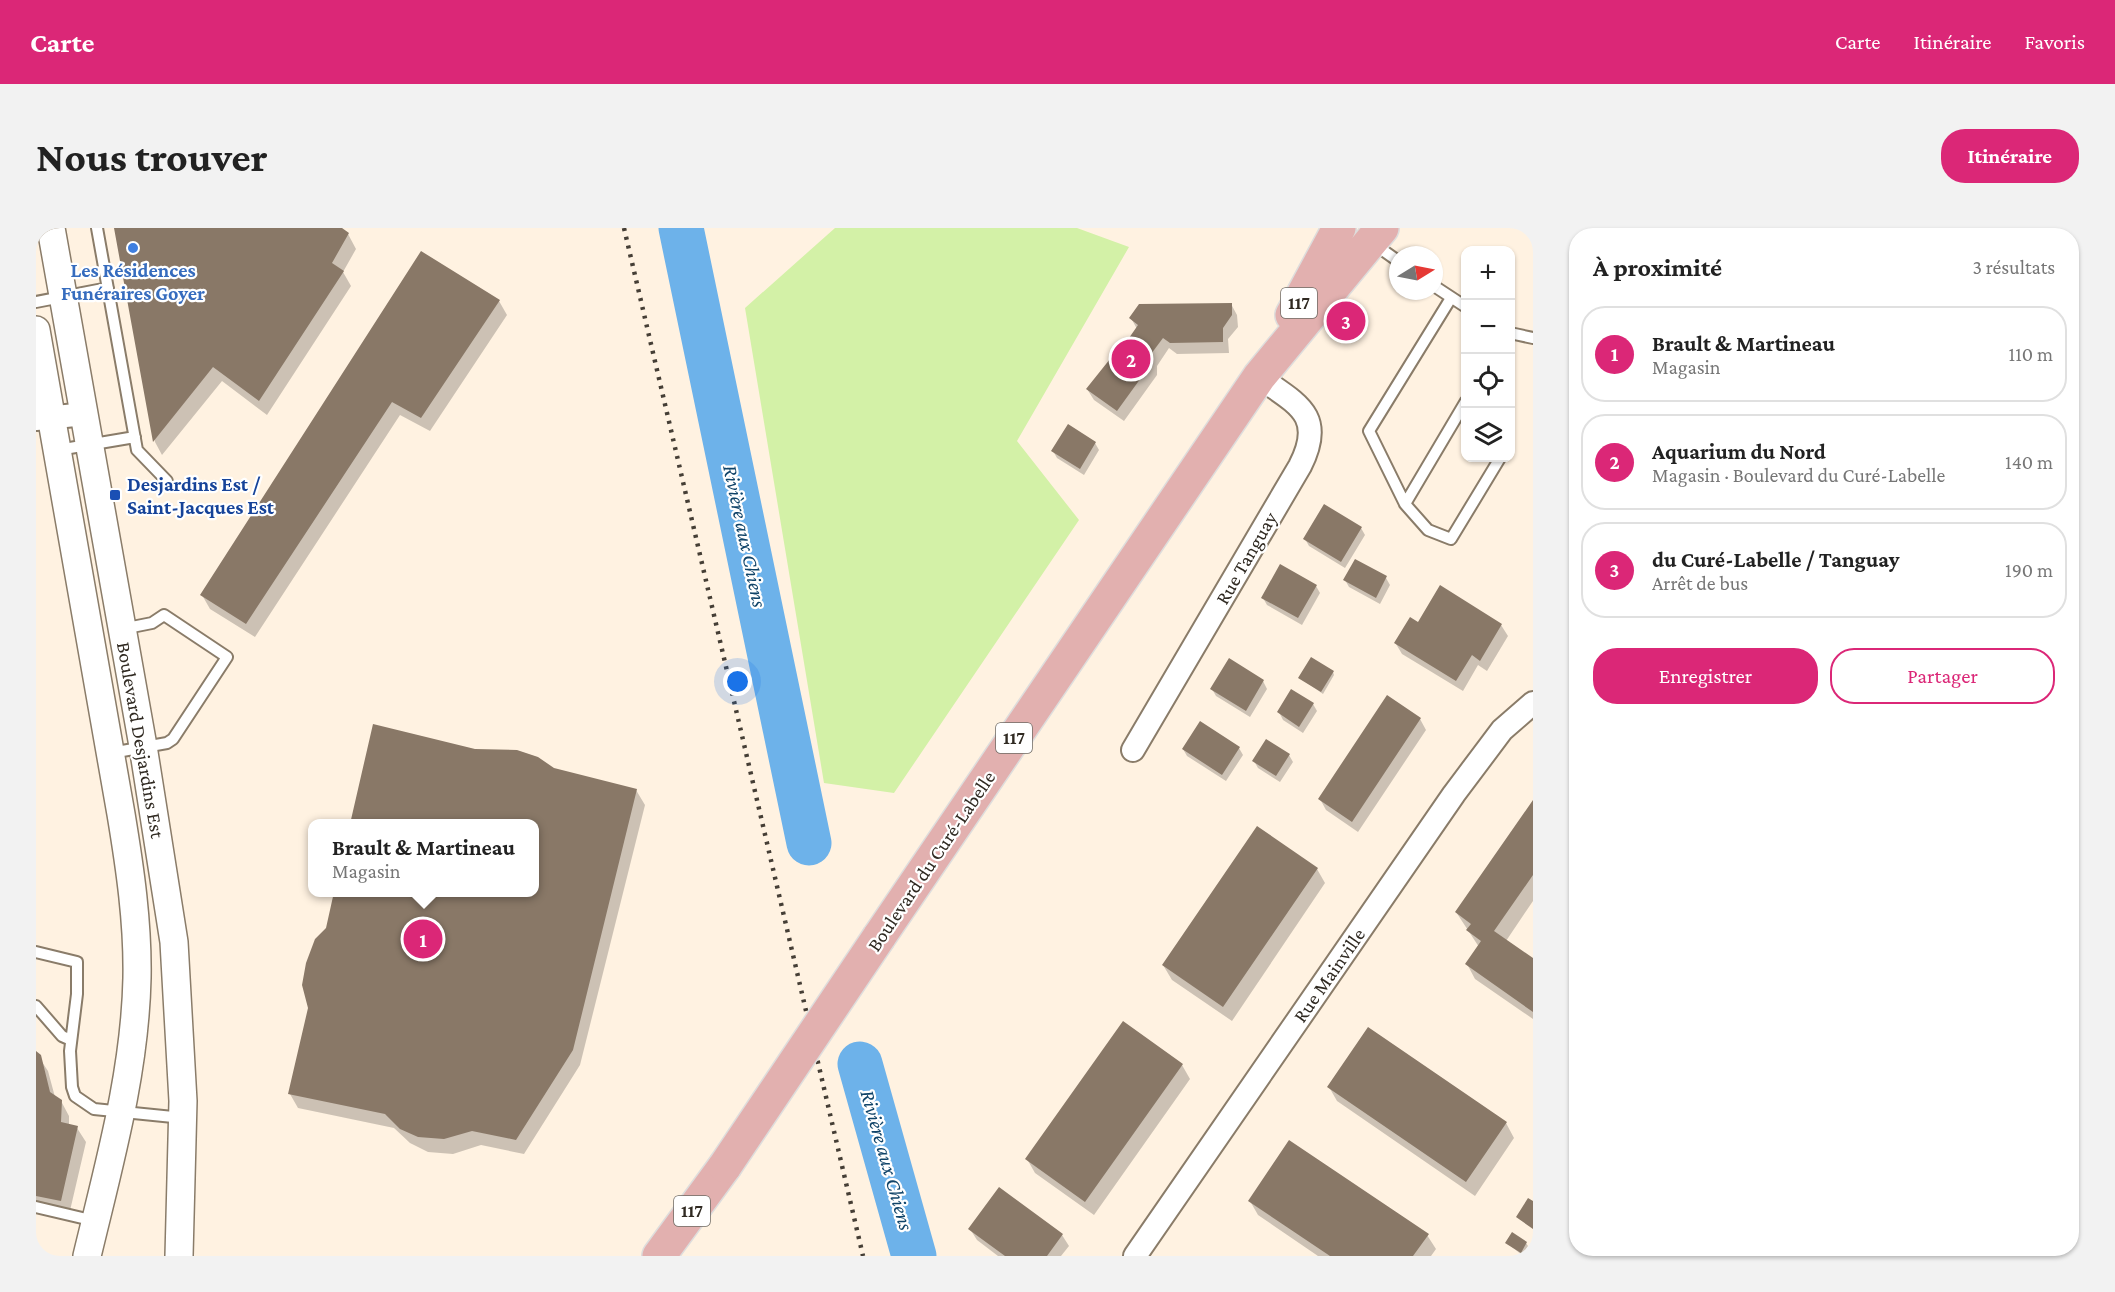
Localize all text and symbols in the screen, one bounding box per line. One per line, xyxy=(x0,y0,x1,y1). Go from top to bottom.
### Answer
text: Carte xyxy=(30,27,95,58)
text: Carte xyxy=(1835,30,1881,54)
text: Itinéraire xyxy=(1914,30,1991,54)
text: Favoris xyxy=(2024,30,2085,54)
button: Itinéraire xyxy=(1941,129,2079,183)
text: Nous trouver xyxy=(36,133,268,180)
marker: Les Résidences Funéraires Goyer xyxy=(126,241,140,255)
north arrow xyxy=(1389,246,1443,300)
map controls xyxy=(1461,246,1515,462)
button: + xyxy=(1461,246,1515,300)
text: À proximité xyxy=(1593,253,1722,282)
text: 3 résultats xyxy=(1973,256,2055,278)
place label: Les Résidences Funéraires Goyer xyxy=(61,259,205,304)
road number: 117 xyxy=(1281,288,1317,318)
pin: 3 xyxy=(1326,298,1366,344)
button: − xyxy=(1461,300,1515,354)
text: Brault & Martineau xyxy=(1652,331,1835,356)
pin: 2 xyxy=(1112,336,1150,382)
text: 1 xyxy=(1611,343,1618,365)
text: 110 m xyxy=(2009,343,2053,365)
button: locate xyxy=(1461,354,1515,408)
text: Magasin xyxy=(1652,356,1721,378)
button: layers xyxy=(1461,408,1515,462)
text: Aquarium du Nord xyxy=(1652,439,1826,464)
text: 2 xyxy=(1609,451,1620,473)
text: 140 m xyxy=(2005,451,2053,473)
water label: Rivière aux Chiens xyxy=(718,463,772,610)
text: Magasin · Boulevard du Curé-Labelle xyxy=(1652,464,1945,486)
place label: Desjardins Est / Saint-Jacques Est xyxy=(127,473,275,518)
marker: Desjardins Est / Saint-Jacques Est xyxy=(108,488,122,502)
street label: Rue Tanguay xyxy=(1211,507,1282,609)
text: du Curé-Labelle / Tanguay xyxy=(1652,547,1899,572)
text: 3 xyxy=(1610,559,1619,581)
text: 190 m xyxy=(2005,559,2053,581)
text: Arrêt de bus xyxy=(1652,572,1748,594)
street label: Boulevard Desjardins Est xyxy=(112,640,169,840)
button: Enregistrer xyxy=(1593,648,1818,704)
button: Partager xyxy=(1830,648,2055,704)
your location xyxy=(723,667,752,696)
road number: 117 xyxy=(996,723,1032,753)
street label: Boulevard du Curé-Labelle xyxy=(862,767,1000,955)
popup xyxy=(308,819,539,897)
text: Brault & Martineau xyxy=(332,835,515,860)
text: Magasin xyxy=(332,860,401,882)
pin: 1 xyxy=(404,916,442,962)
street label: Rue Mainville xyxy=(1289,924,1370,1026)
water label: Rivière aux Chiens xyxy=(855,1087,919,1233)
road number: 117 xyxy=(674,1196,710,1226)

